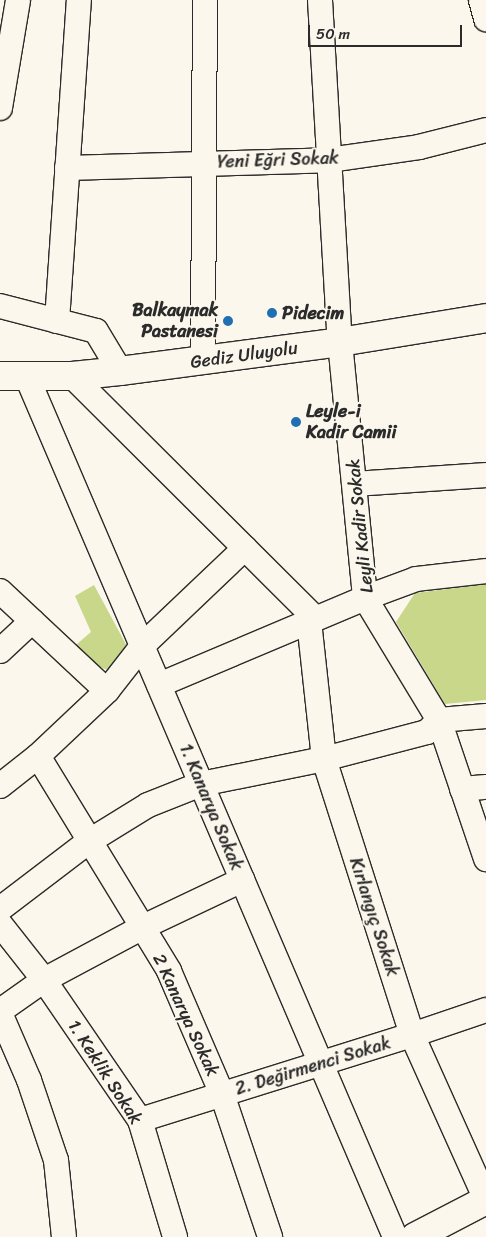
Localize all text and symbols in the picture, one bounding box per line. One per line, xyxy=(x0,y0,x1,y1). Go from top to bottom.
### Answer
scale bar xyxy=(311,15,465,47)
text: 50 m xyxy=(316,21,350,47)
street label: Yeni Eğri Sokak xyxy=(217,147,339,173)
place label: Balkaymak Pastanesi xyxy=(132,300,218,342)
place label: Pidecim xyxy=(282,302,344,324)
marker: Pidecim xyxy=(266,307,278,319)
marker: Balkaymak Pastanesi xyxy=(222,315,234,327)
street label: Gediz Uluyolu xyxy=(189,337,299,373)
place label: Leyle-i Kadir Camii xyxy=(306,401,397,444)
marker: Leyle-i Kadir Camii xyxy=(290,416,302,428)
street label: Leyli Kadir Sokak xyxy=(342,457,378,595)
street label: 1. Kanarya Sokak xyxy=(175,740,247,874)
street label: Kırlangıç Sokak xyxy=(345,855,403,979)
street label: 2 Kanarya Sokak xyxy=(148,950,224,1080)
street label: 1. Keklik Sokak xyxy=(63,1016,147,1128)
street label: 2. Değirmenci Sokak xyxy=(233,1032,393,1100)

